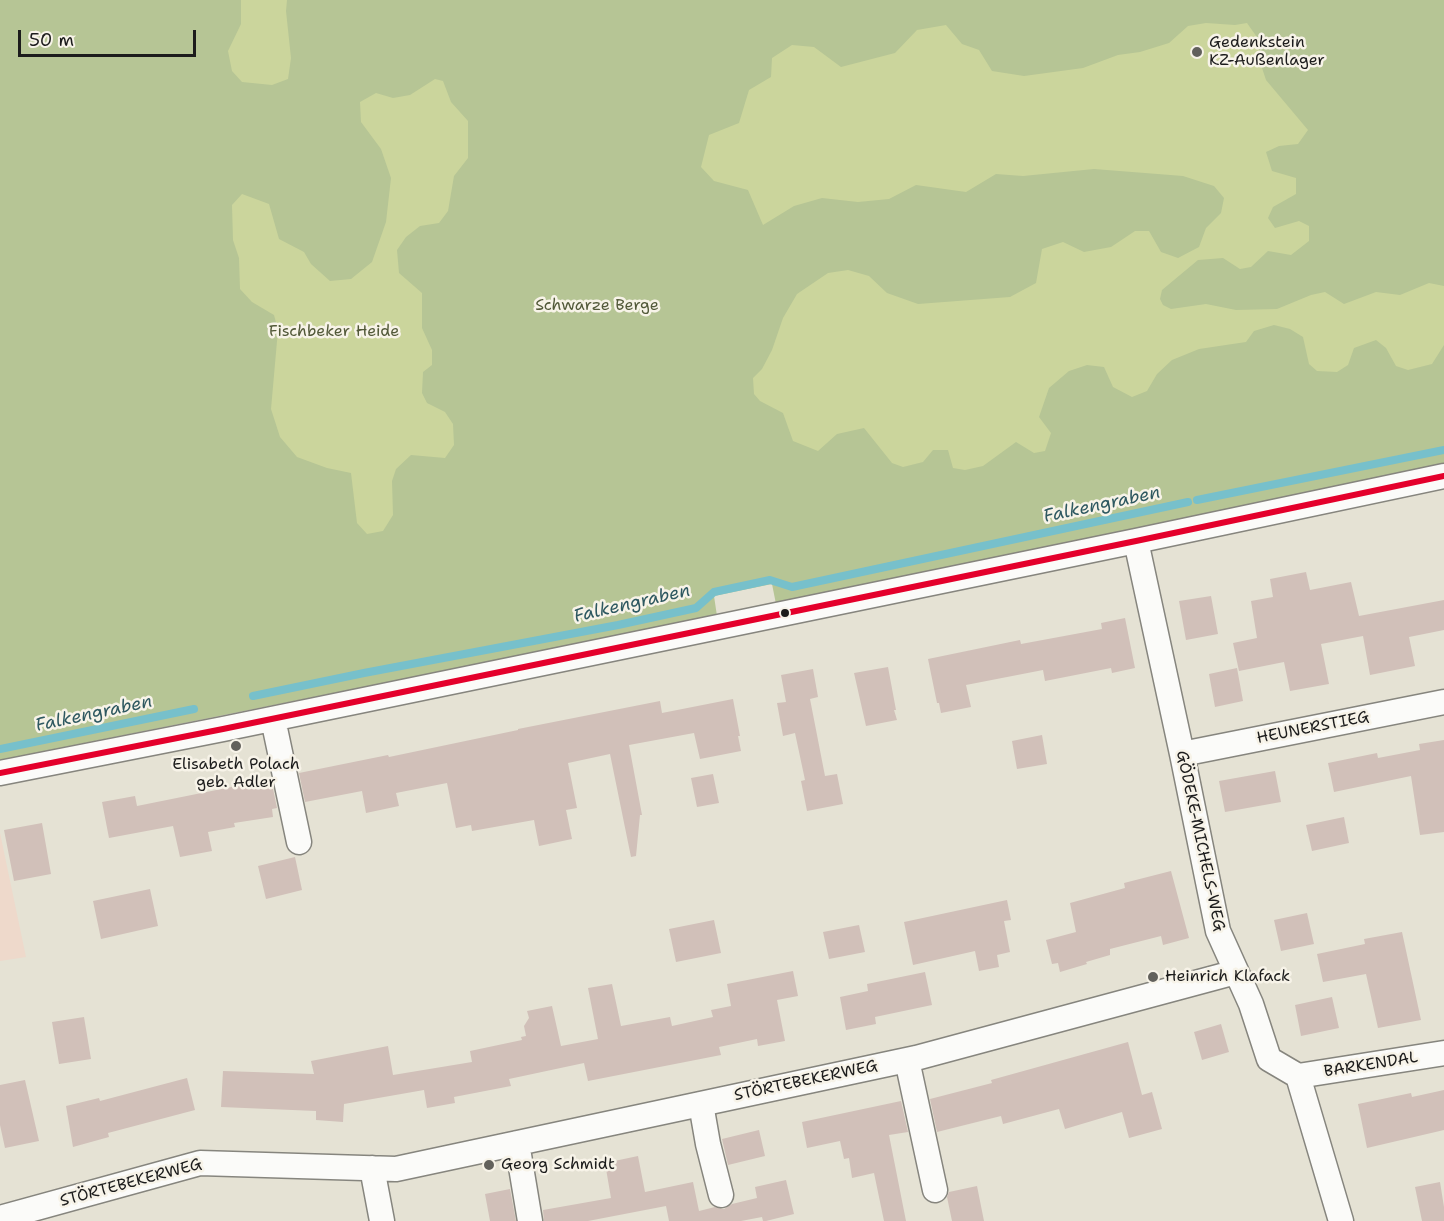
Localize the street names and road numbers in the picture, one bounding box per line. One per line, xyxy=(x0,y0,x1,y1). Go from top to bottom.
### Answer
street label: HEUNERSTIEG xyxy=(1255,708,1371,748)
street label: GÖDEKE-MICHELS-WEG xyxy=(1171,749,1229,933)
street label: BARKENDAL xyxy=(1323,1048,1419,1082)
street label: STÖRTEBEKERWEG xyxy=(732,1056,880,1106)
street label: STÖRTEBEKERWEG xyxy=(58,1155,204,1211)

